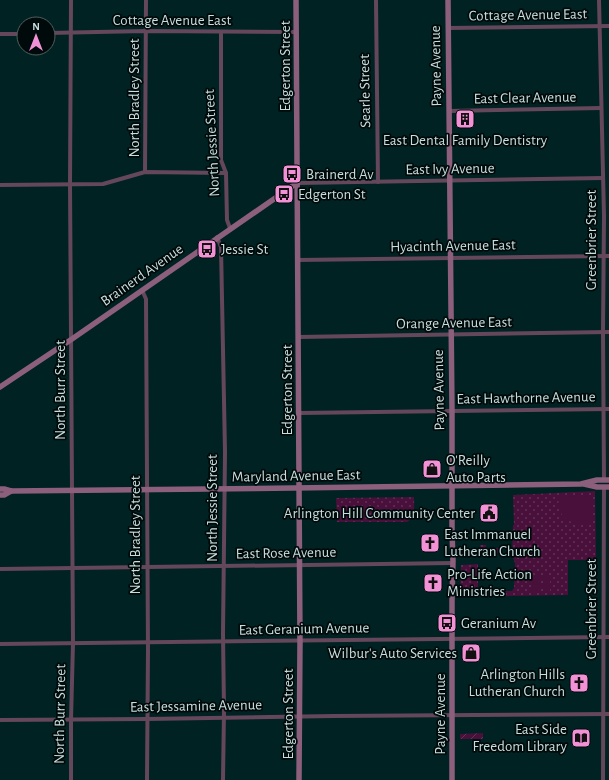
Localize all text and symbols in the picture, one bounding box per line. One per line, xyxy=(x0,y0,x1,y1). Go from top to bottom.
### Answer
street label: Cottage Avenue East xyxy=(469,6,588,24)
street label: Cottage Avenue East xyxy=(113,13,231,28)
north arrow xyxy=(16,16,56,56)
street label: Edgerton Street xyxy=(278,20,293,112)
text: N xyxy=(32,21,40,32)
street label: Payne Avenue xyxy=(428,25,444,107)
street label: North Bradley Street xyxy=(127,38,142,158)
street label: Searle Street xyxy=(357,54,373,128)
street label: North Jessie Street xyxy=(202,89,222,197)
street label: East Clear Avenue xyxy=(473,90,577,106)
building icon: East Dental Family Dentistry xyxy=(454,108,476,130)
place label: East Dental Family Dentistry xyxy=(383,133,548,148)
street label: East Ivy Avenue xyxy=(405,161,495,177)
bus stop icon: Brainerd Av xyxy=(281,163,303,185)
place label: Brainerd Av xyxy=(306,167,374,182)
bus stop icon: Edgerton St xyxy=(273,183,295,205)
place label: Edgerton St xyxy=(298,187,366,202)
street label: Greenbrier Street xyxy=(584,189,599,290)
street label: Hyacinth Avenue East xyxy=(390,237,516,255)
bus stop icon: Jessie St xyxy=(196,238,218,260)
street label: Brainerd Avenue xyxy=(98,241,186,309)
place label: Jessie St xyxy=(221,242,268,257)
street label: Orange Avenue East xyxy=(396,314,512,332)
street label: North Burr Street xyxy=(53,340,68,440)
street label: Edgerton Street xyxy=(280,344,295,436)
street label: Payne Avenue xyxy=(431,349,447,431)
street label: East Hawthorne Avenue xyxy=(456,389,596,407)
place label: O'Reilly Auto Parts xyxy=(446,453,506,485)
street label: North Jessie Street xyxy=(205,454,220,562)
shop icon: O'Reilly Auto Parts xyxy=(421,458,443,480)
street label: Maryland Avenue East xyxy=(231,467,361,485)
street label: North Bradley Street xyxy=(128,475,143,595)
public building icon: Arlington Hill Community Center xyxy=(478,502,500,524)
place label: Arlington Hill Community Center xyxy=(284,506,475,521)
place label: East Immanuel Lutheran Church xyxy=(444,527,541,559)
church icon: East Immanuel Lutheran Church xyxy=(419,532,441,554)
street label: East Rose Avenue xyxy=(236,545,336,561)
street label: Greenbrier Street xyxy=(584,558,599,659)
place label: Pro-Life Action Ministries xyxy=(447,567,532,599)
church icon: Pro-Life Action Ministries xyxy=(422,572,444,594)
bus stop icon: Geranium Av xyxy=(436,612,458,634)
place label: Geranium Av xyxy=(461,616,537,631)
street label: East Geranium Avenue xyxy=(238,620,370,638)
shop icon: Wilbur's Auto Services xyxy=(460,642,482,664)
place label: Wilbur's Auto Services xyxy=(328,646,457,661)
street label: North Burr Street xyxy=(52,664,68,764)
place label: Arlington Hills Lutheran Church xyxy=(468,667,565,699)
street label: Edgerton Street xyxy=(281,668,296,760)
church icon: Arlington Hills Lutheran Church xyxy=(568,672,590,694)
street label: Payne Avenue xyxy=(433,673,448,755)
street label: East Jessamine Avenue xyxy=(130,697,262,715)
place label: East Side Freedom Library xyxy=(473,722,568,754)
library icon: East Side Freedom Library xyxy=(570,727,592,749)

